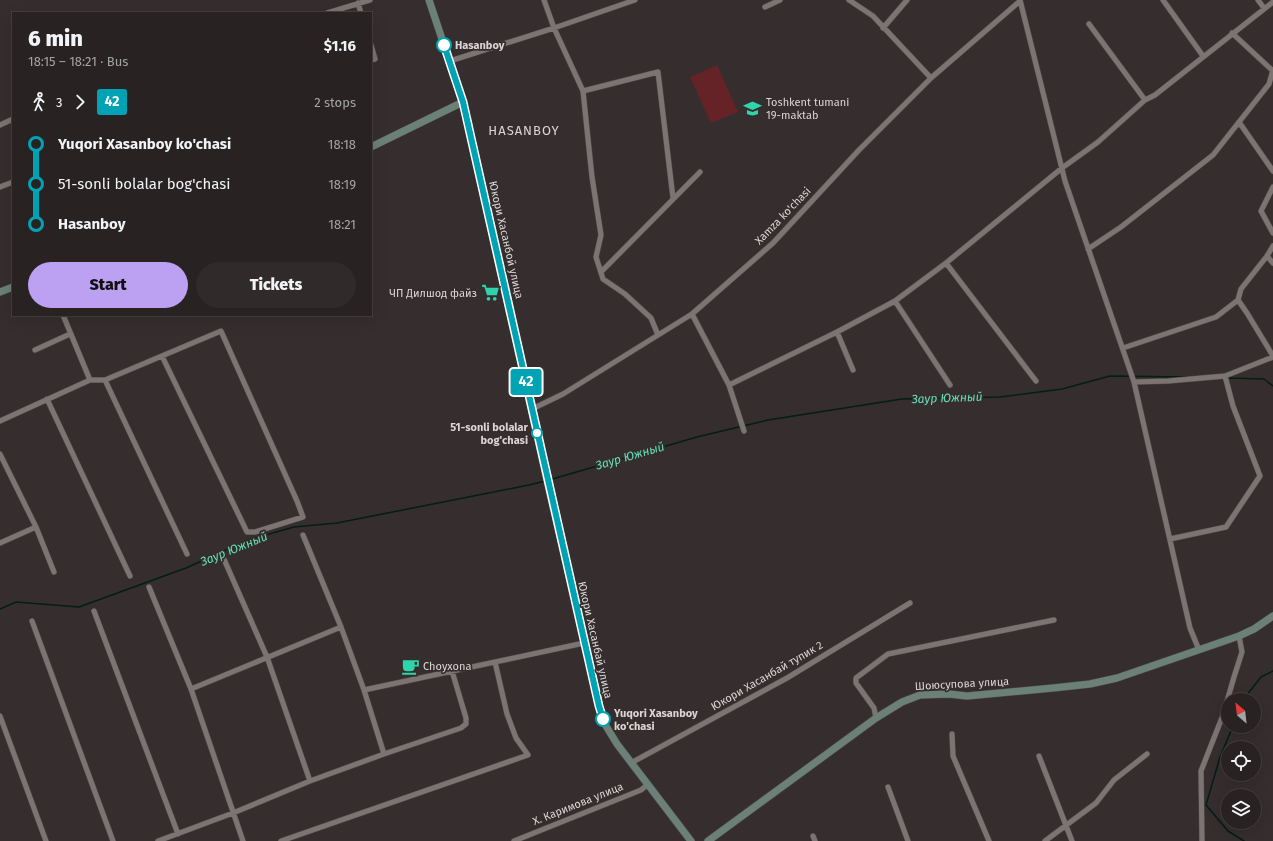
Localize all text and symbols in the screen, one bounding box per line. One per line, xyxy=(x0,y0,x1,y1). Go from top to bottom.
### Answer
text: 6 min xyxy=(28,25,83,52)
text: $1.16 xyxy=(324,37,356,55)
marker: Hasanboy xyxy=(436,37,452,53)
place label: Hasanboy xyxy=(455,39,505,52)
text: 18:15 – 18:21 · Bus xyxy=(28,54,128,69)
icon: walk xyxy=(28,91,50,113)
icon: forward xyxy=(69,91,91,113)
text: 42 xyxy=(105,93,119,110)
text: 3 xyxy=(56,95,63,110)
text: 2 stops xyxy=(314,95,356,110)
place label: Toshkent tumani 19-maktab xyxy=(766,96,849,122)
school or university icon: Toshkent tumani 19-maktab xyxy=(743,98,763,118)
district label: HASANBOY xyxy=(488,123,560,138)
text: Yuqori Xasanboy ko'chasi xyxy=(58,135,231,153)
text: 18:18 xyxy=(328,137,356,152)
text: 51-sonli bolalar bog'chasi xyxy=(58,175,231,193)
text: 18:19 xyxy=(328,177,356,192)
street label: Юкори Хасанбой улица xyxy=(486,180,526,300)
street label: Xamza ko'chasi xyxy=(752,185,814,247)
text: Hasanboy xyxy=(58,215,125,233)
text: 18:21 xyxy=(328,217,356,232)
button: Start xyxy=(28,262,188,308)
button: Tickets xyxy=(196,262,356,308)
supermarket icon: ЧП Дилшод файз xyxy=(480,283,500,303)
place label: ЧП Дилшод файз xyxy=(389,287,477,300)
line badge: 42 xyxy=(508,369,544,395)
text: 42 xyxy=(519,373,533,390)
water label: Заур Южный xyxy=(910,390,983,406)
place label: 51-sonli bolalar bog'chasi xyxy=(450,421,529,447)
marker: 51-sonli bolalar bog'chasi xyxy=(531,427,543,439)
water label: Заур Южный xyxy=(593,439,666,473)
water label: Заур Южный xyxy=(198,529,270,569)
street label: Юкори Хасанбай улица xyxy=(575,580,615,700)
street label: Юкори Хасанбай тупик 2 xyxy=(709,639,825,713)
cafe icon: Choyxona xyxy=(400,656,420,676)
place label: Choyxona xyxy=(423,660,471,673)
street label: Шоюсупова улица xyxy=(914,675,1010,693)
north arrow xyxy=(1221,693,1261,733)
map controls xyxy=(1221,693,1261,829)
place label: Yuqori Xasanboy ko'chasi xyxy=(613,707,698,733)
marker: Yuqori Xasanboy ko'chasi xyxy=(595,711,611,727)
button: locate xyxy=(1221,741,1261,781)
street label: Х. Каримова улица xyxy=(531,780,625,828)
button: layers xyxy=(1221,789,1261,829)

